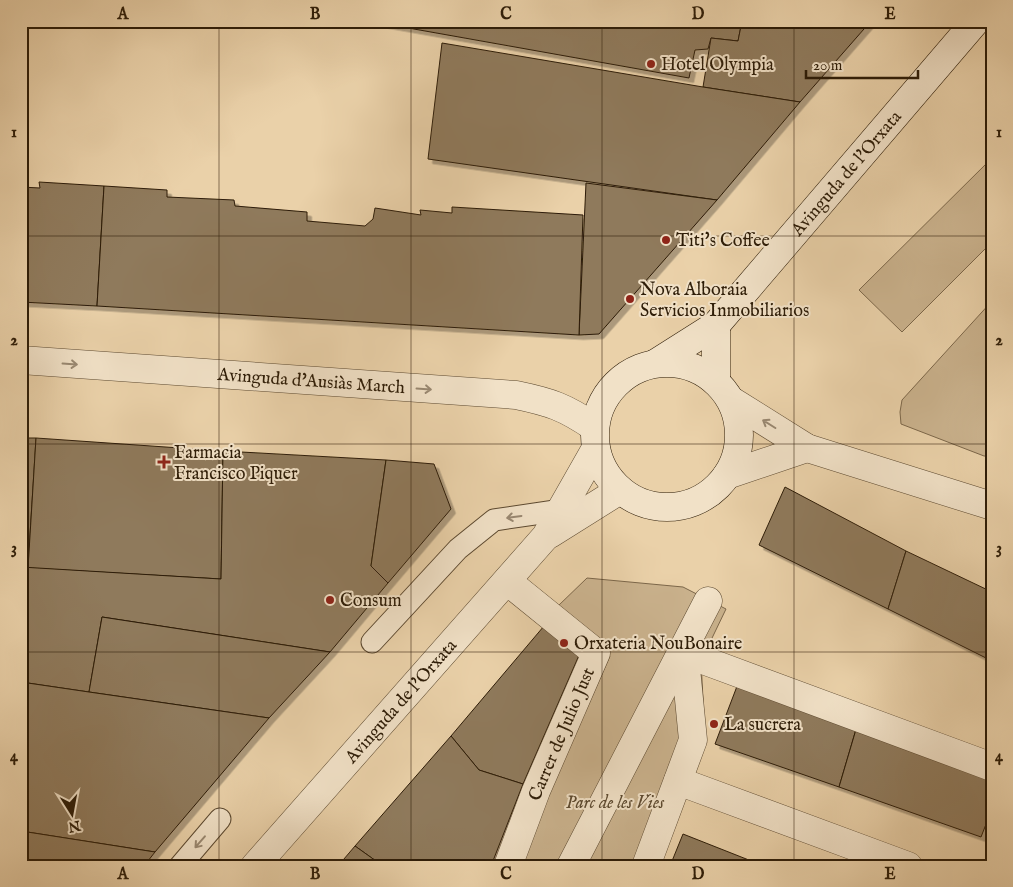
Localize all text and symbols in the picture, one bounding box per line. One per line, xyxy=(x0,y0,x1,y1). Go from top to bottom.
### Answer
text: A xyxy=(117,5,130,25)
text: B xyxy=(310,5,321,25)
text: C xyxy=(500,5,512,25)
text: D xyxy=(692,5,705,25)
text: E xyxy=(884,5,896,25)
scale bar xyxy=(806,48,918,80)
place label: Hotel Olympia xyxy=(661,54,774,77)
text: 20 m xyxy=(813,56,843,75)
marker: Hotel Olympia xyxy=(645,58,657,70)
street label: Avinguda de l'Orxata xyxy=(786,106,907,242)
text: 1 xyxy=(11,123,17,143)
text: 1 xyxy=(996,123,1002,143)
place label: Titi's Coffee xyxy=(676,230,770,253)
marker: Titi's Coffee xyxy=(660,234,672,246)
place label: Nova Alboraia Servicios Inmobiliarios xyxy=(640,279,809,323)
marker: Nova Alboraia Servicios Inmobiliarios xyxy=(624,293,636,305)
text: 2 xyxy=(10,331,18,351)
text: 2 xyxy=(995,331,1003,351)
one-way arrow xyxy=(62,359,78,368)
street label: Avinguda d'Ausiàs March xyxy=(216,364,406,400)
one-way arrow xyxy=(416,384,432,393)
one-way arrow xyxy=(763,419,777,429)
place label: Farmacia Francisco Piquer xyxy=(174,442,298,486)
marker: Farmacia Francisco Piquer xyxy=(158,456,170,468)
one-way arrow xyxy=(506,512,522,522)
text: 3 xyxy=(11,539,17,559)
text: 3 xyxy=(996,539,1002,559)
place label: Consum xyxy=(340,590,402,613)
marker: Consum xyxy=(324,594,336,606)
place label: Orxateria NouBonaire xyxy=(574,633,742,656)
street label: Avinguda de l'Orxata xyxy=(340,635,463,770)
marker: Orxateria NouBonaire xyxy=(558,637,570,649)
street label: Carrer de Julio Just xyxy=(524,664,601,805)
place label: La sucrera xyxy=(724,714,801,737)
marker: La sucrera xyxy=(708,718,720,730)
text: 4 xyxy=(10,747,19,767)
text: 4 xyxy=(995,747,1004,767)
north arrow xyxy=(48,790,98,840)
park label: Parc de les Vies xyxy=(566,792,665,815)
text: N xyxy=(67,816,83,836)
one-way arrow xyxy=(194,836,206,849)
text: A xyxy=(117,865,130,885)
text: B xyxy=(310,865,321,885)
text: C xyxy=(500,865,512,885)
text: D xyxy=(692,865,705,885)
text: E xyxy=(884,865,896,885)

